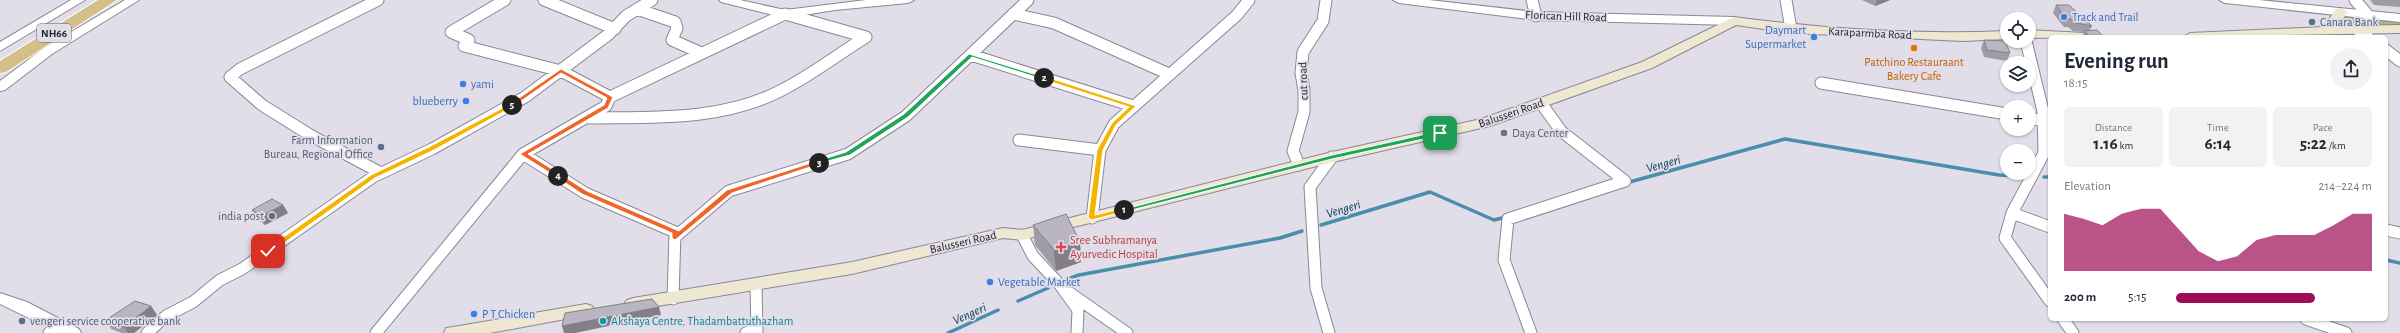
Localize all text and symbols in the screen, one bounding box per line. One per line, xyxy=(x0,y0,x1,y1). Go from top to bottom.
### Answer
street label: Florican Hill Road xyxy=(1525,9,1607,23)
place label: Track and Trail xyxy=(2072,11,2139,23)
map controls xyxy=(2000,12,2036,180)
button: locate xyxy=(2000,12,2036,48)
marker: Track and Trail xyxy=(2059,12,2069,22)
place label: Canara Bank xyxy=(2320,16,2379,28)
marker: Canara Bank xyxy=(2307,17,2317,27)
road number: NH66 xyxy=(37,24,71,42)
place label: Daymart Supermarket xyxy=(1745,24,1806,50)
street label: Karaparmba Road xyxy=(1828,25,1912,41)
marker: Daymart Supermarket xyxy=(1809,32,1819,42)
marker: Patchino Restauraant Bakery Cafe xyxy=(1909,43,1919,53)
button: share xyxy=(2330,48,2372,90)
text: Evening run xyxy=(2064,50,2169,72)
place label: Patchino Restauraant Bakery Cafe xyxy=(1864,56,1964,83)
button: layers xyxy=(2000,56,2036,92)
street label: cut road xyxy=(1296,62,1310,100)
pin: 2 xyxy=(1034,68,1054,88)
text: 2 xyxy=(1041,72,1047,83)
text: 18:15 xyxy=(2064,77,2088,90)
place label: yami xyxy=(470,78,494,91)
marker: yami xyxy=(458,79,468,89)
place label: blueberry xyxy=(413,95,458,108)
pin: 5 xyxy=(502,95,522,115)
marker: blueberry xyxy=(461,96,471,106)
street label: Balusseri Road xyxy=(1477,96,1545,130)
text: 5 xyxy=(510,99,514,110)
button: + xyxy=(2000,100,2036,136)
pin xyxy=(1423,116,1457,150)
icon: arrive xyxy=(1429,122,1451,144)
text: Distance xyxy=(2095,122,2132,133)
text: Time xyxy=(2207,122,2229,133)
text: Pace xyxy=(2313,122,2333,133)
place label: Daya Center xyxy=(1512,127,1569,140)
marker: Daya Center xyxy=(1499,128,1509,138)
place label: Farm Information Bureau, Regional Office xyxy=(264,134,373,160)
text: 1.16 xyxy=(2093,135,2118,152)
text: 6:14 xyxy=(2205,135,2231,152)
text: 5:22 xyxy=(2300,135,2327,152)
text: km xyxy=(2118,140,2133,151)
text: /km xyxy=(2327,140,2346,151)
marker: Farm Information Bureau, Regional Office xyxy=(376,142,386,152)
button: − xyxy=(2000,144,2036,180)
pin: 3 xyxy=(809,153,829,173)
water label: Vengeri xyxy=(1645,153,1682,176)
text: 3 xyxy=(817,157,821,168)
pin: 4 xyxy=(548,166,568,186)
text: 4 xyxy=(555,170,561,181)
text: Elevation xyxy=(2064,180,2111,193)
text: 214–224 m xyxy=(2319,180,2372,193)
water label: Vengeri xyxy=(1325,198,1362,221)
pin: 1 xyxy=(1114,200,1134,220)
text: 1 xyxy=(1122,204,1126,215)
place label: india post xyxy=(218,210,264,222)
marker: india post xyxy=(267,211,277,221)
street label: Balusseri Road xyxy=(928,228,998,256)
pin xyxy=(251,234,285,268)
place label: Sree Subhramanya Ayurvedic Hospital xyxy=(1070,234,1158,261)
icon: check xyxy=(257,240,279,262)
marker: Sree Subhramanya Ayurvedic Hospital xyxy=(1055,241,1067,253)
place label: Vegetable Market xyxy=(998,276,1081,288)
marker: Vegetable Market xyxy=(985,277,995,287)
text: 200 m xyxy=(2064,291,2096,304)
text: 5:15 xyxy=(2128,291,2146,304)
water label: Vengeri xyxy=(951,301,988,327)
place label: P T Chicken xyxy=(482,308,535,320)
marker: P T Chicken xyxy=(469,309,479,319)
place label: vengeri service cooperative bank xyxy=(30,315,181,327)
place label: Akshaya Centre, Thadambattuthazham xyxy=(611,315,793,328)
marker: vengeri service cooperative bank xyxy=(17,316,27,326)
marker: Akshaya Centre, Thadambattuthazham xyxy=(598,316,608,326)

